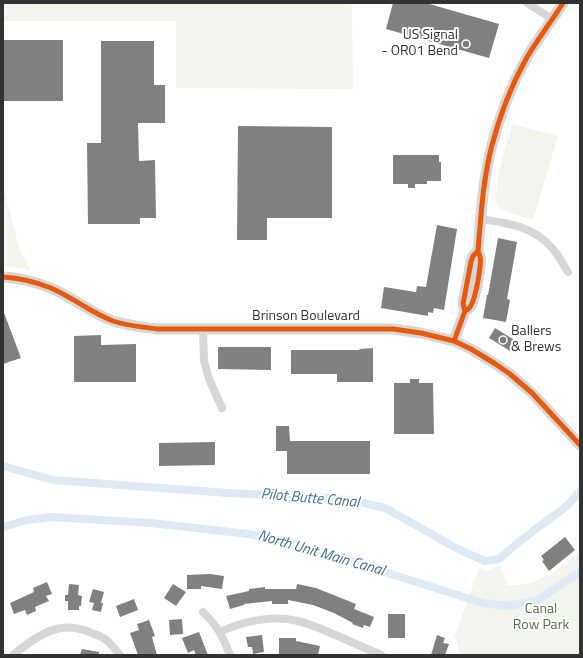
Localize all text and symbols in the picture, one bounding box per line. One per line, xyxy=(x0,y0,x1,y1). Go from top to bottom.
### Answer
place label: US Signal - OR01 Bend xyxy=(382,28,458,60)
marker: US Signal - OR01 Bend xyxy=(461,39,471,49)
street label: Brinson Boulevard xyxy=(252,309,360,325)
place label: Ballers & Brews xyxy=(511,324,561,356)
marker: Ballers & Brews xyxy=(498,335,508,345)
water label: Pilot Butte Canal xyxy=(260,486,360,512)
water label: North Unit Main Canal xyxy=(256,527,386,581)
park label: Canal Row Park xyxy=(513,602,569,634)

